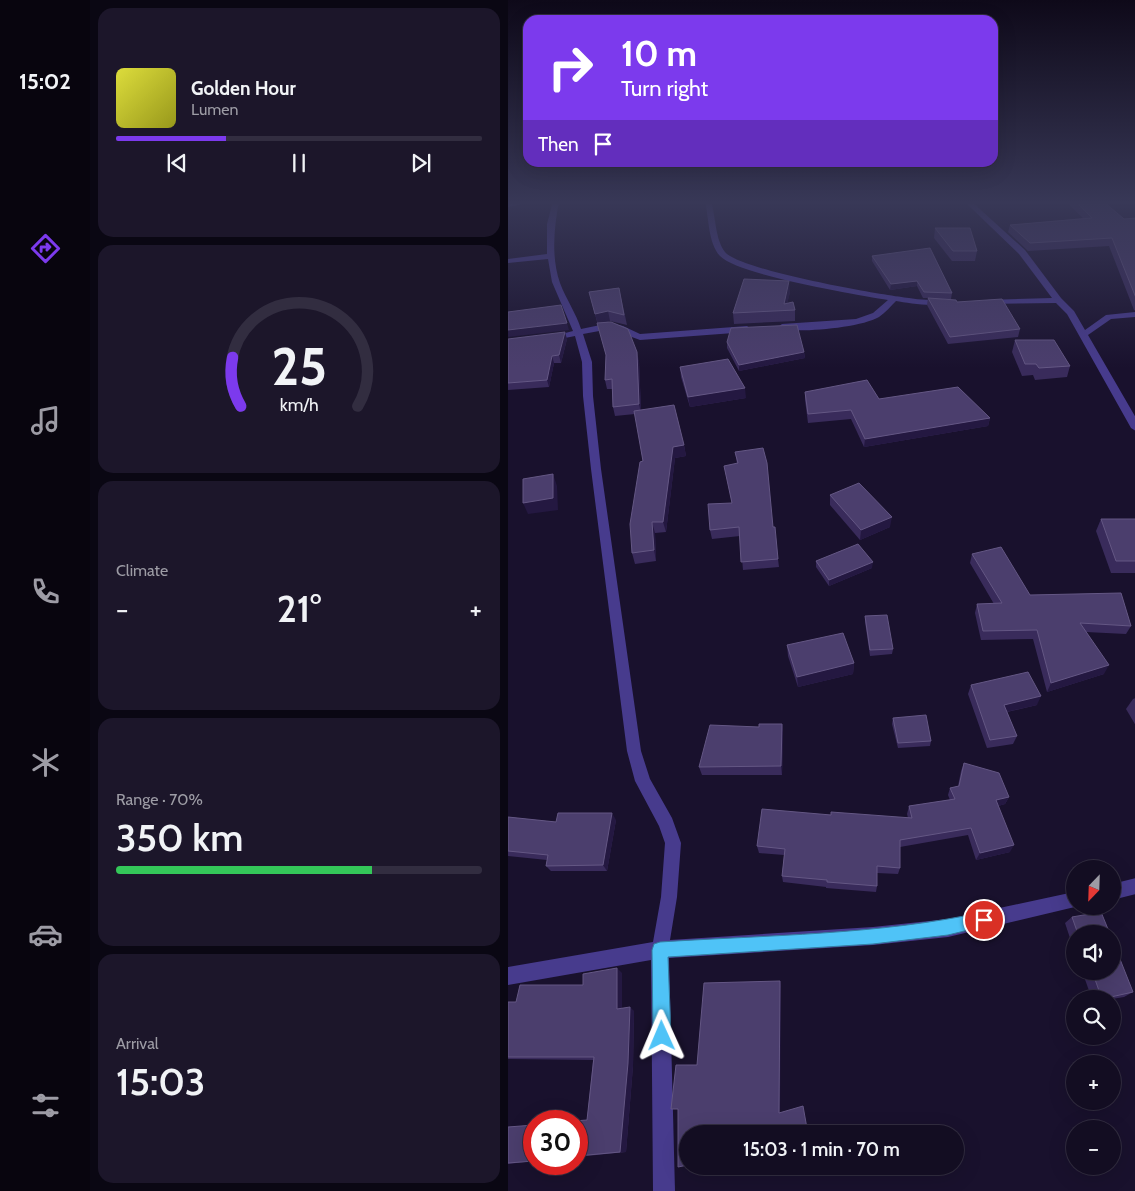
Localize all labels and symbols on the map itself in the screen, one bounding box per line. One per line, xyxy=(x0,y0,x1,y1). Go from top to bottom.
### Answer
north arrow xyxy=(1066,860,1120,915)
pin xyxy=(963,899,1005,941)
position arrow xyxy=(635,1009,687,1061)
speed limit sign: 30 xyxy=(523,1110,588,1175)

